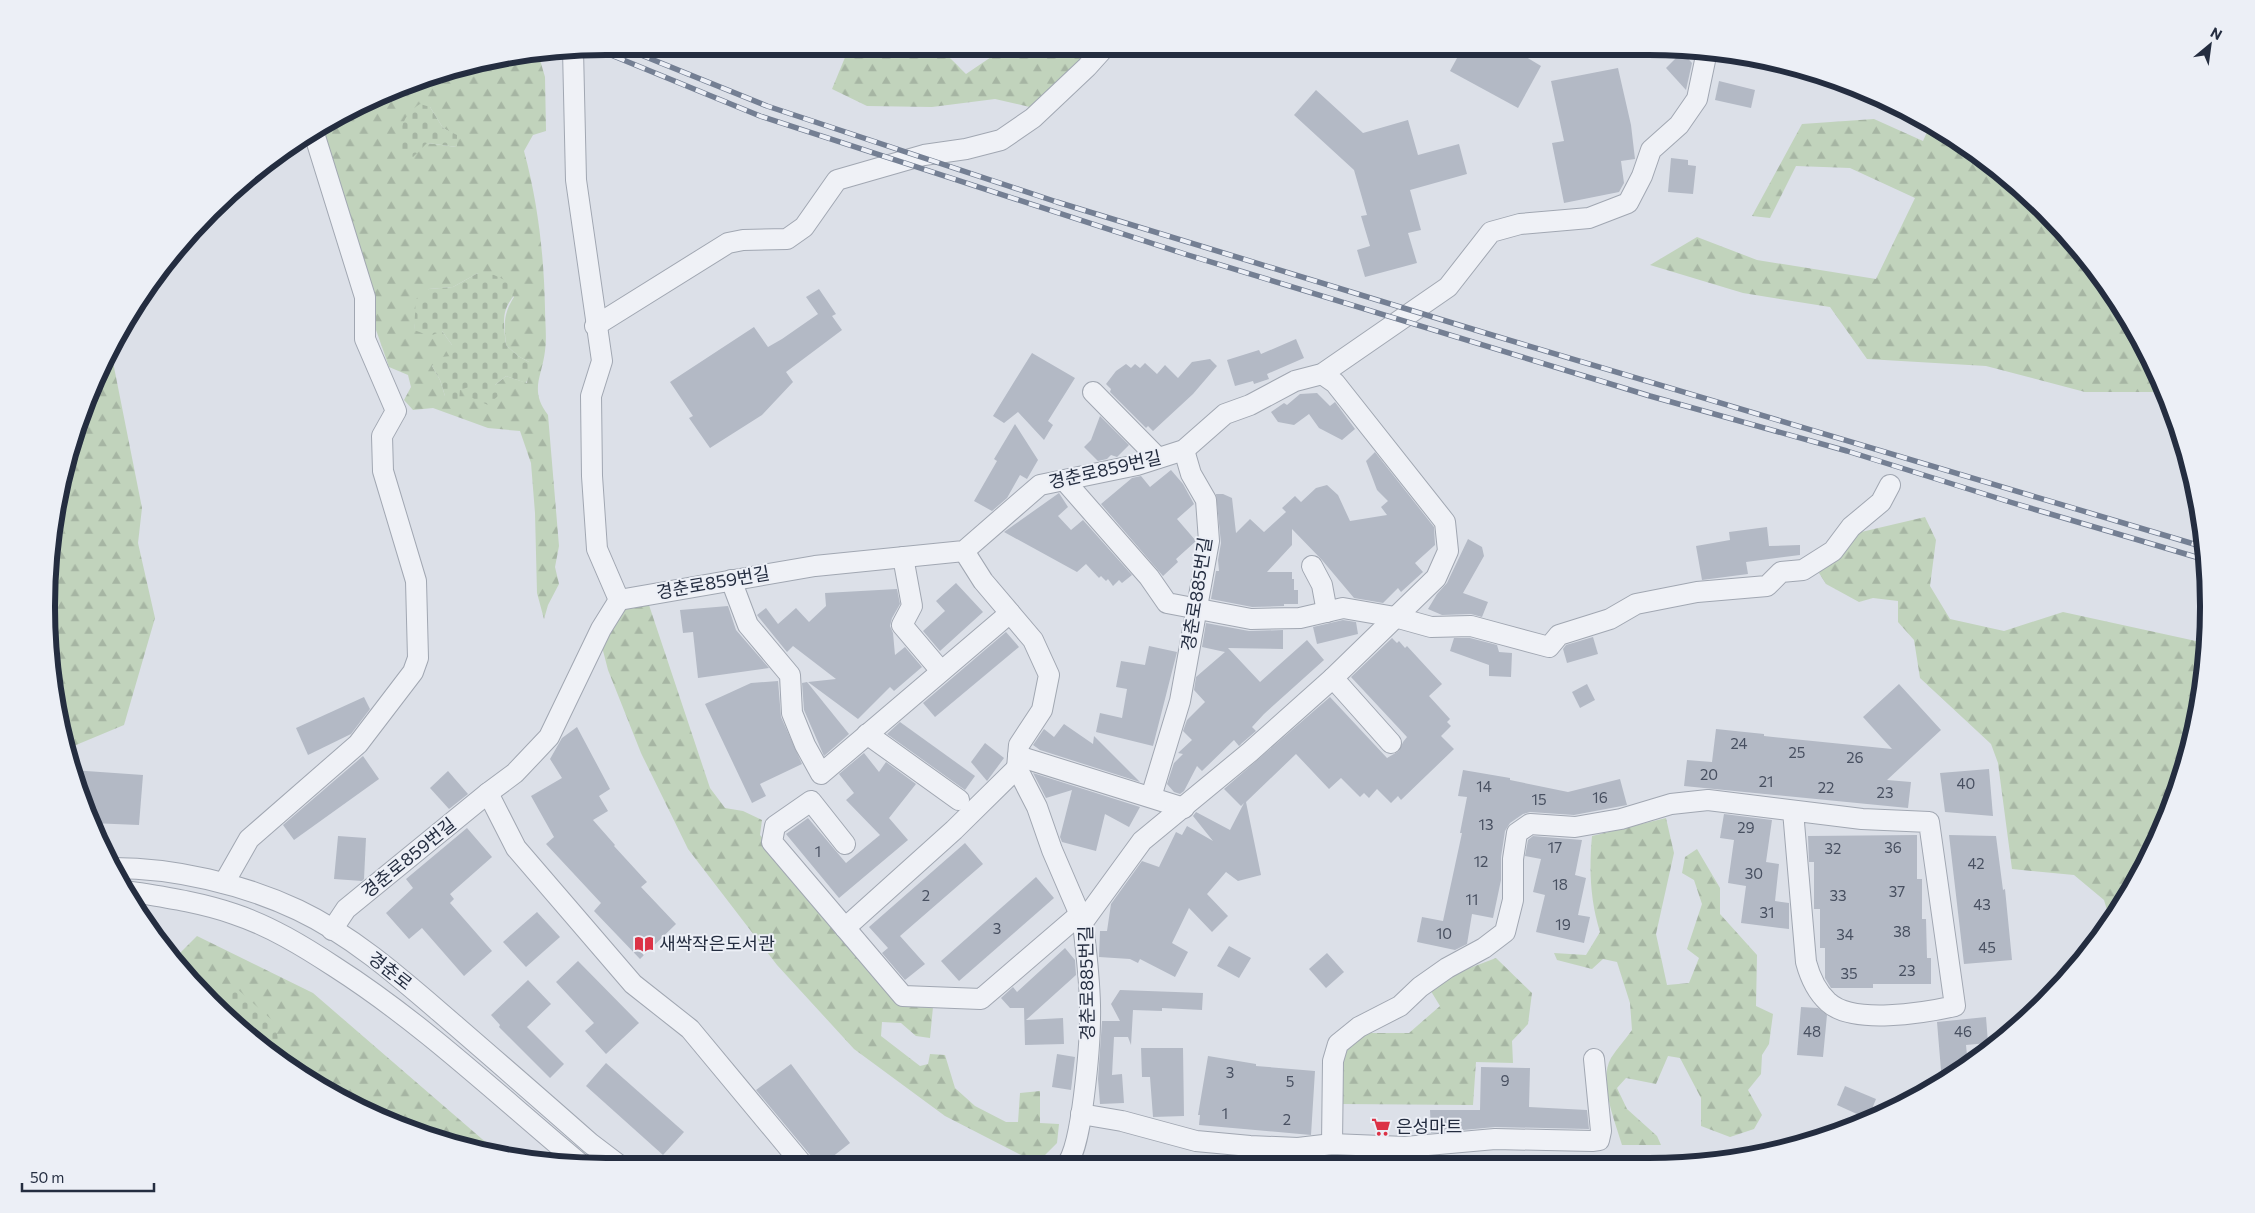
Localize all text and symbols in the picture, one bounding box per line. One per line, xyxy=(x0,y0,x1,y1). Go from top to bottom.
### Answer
north arrow xyxy=(2185,20,2235,70)
text: N xyxy=(2208,23,2225,43)
street label: 경춘로859번길 xyxy=(1046,445,1163,493)
street label: 경춘로885번길 xyxy=(1176,535,1216,652)
street label: 경춘로859번길 xyxy=(654,561,771,603)
house number: 24 xyxy=(1730,734,1748,752)
house number: 25 xyxy=(1789,743,1805,761)
house number: 26 xyxy=(1846,748,1864,766)
house number: 20 xyxy=(1700,765,1718,783)
house number: 21 xyxy=(1759,772,1773,790)
house number: 40 xyxy=(1957,774,1975,792)
house number: 14 xyxy=(1476,777,1492,795)
house number: 22 xyxy=(1818,778,1834,796)
house number: 23 xyxy=(1877,783,1893,801)
house number: 16 xyxy=(1592,788,1608,806)
house number: 15 xyxy=(1531,790,1547,808)
street label: 경춘로859번길 xyxy=(357,812,460,902)
house number: 13 xyxy=(1479,815,1493,833)
house number: 29 xyxy=(1737,818,1755,836)
house number: 17 xyxy=(1548,838,1562,856)
house number: 36 xyxy=(1884,838,1902,856)
house number: 32 xyxy=(1825,839,1841,857)
house number: 1 xyxy=(815,842,821,860)
house number: 12 xyxy=(1474,852,1488,870)
house number: 42 xyxy=(1967,854,1985,872)
house number: 30 xyxy=(1745,864,1763,882)
house number: 18 xyxy=(1552,875,1568,893)
house number: 37 xyxy=(1889,882,1905,900)
house number: 2 xyxy=(922,886,930,904)
house number: 33 xyxy=(1829,886,1847,904)
house number: 11 xyxy=(1466,890,1478,908)
house number: 43 xyxy=(1973,895,1991,913)
house number: 31 xyxy=(1760,903,1774,921)
house number: 19 xyxy=(1555,915,1571,933)
house number: 3 xyxy=(993,919,1001,937)
house number: 38 xyxy=(1893,922,1911,940)
house number: 10 xyxy=(1436,924,1452,942)
street label: 경춘로885번길 xyxy=(1074,925,1098,1041)
house number: 34 xyxy=(1836,925,1854,943)
place label: 새싹작은도서관 xyxy=(659,932,775,954)
library icon: 새싹작은도서관 xyxy=(633,933,655,955)
house number: 45 xyxy=(1978,938,1996,956)
street label: 경춘로 xyxy=(364,946,417,994)
house number: 23 xyxy=(1899,961,1915,979)
house number: 35 xyxy=(1840,964,1858,982)
house number: 48 xyxy=(1803,1022,1821,1040)
house number: 46 xyxy=(1954,1022,1972,1040)
house number: 3 xyxy=(1226,1063,1234,1081)
house number: 9 xyxy=(1500,1071,1510,1089)
house number: 5 xyxy=(1286,1072,1294,1090)
house number: 1 xyxy=(1222,1104,1228,1122)
house number: 2 xyxy=(1283,1110,1291,1128)
place label: 은성마트 xyxy=(1396,1115,1462,1137)
supermarket icon: 은성마트 xyxy=(1370,1116,1392,1138)
scale bar xyxy=(22,1160,155,1192)
text: 50 m xyxy=(30,1168,64,1186)

